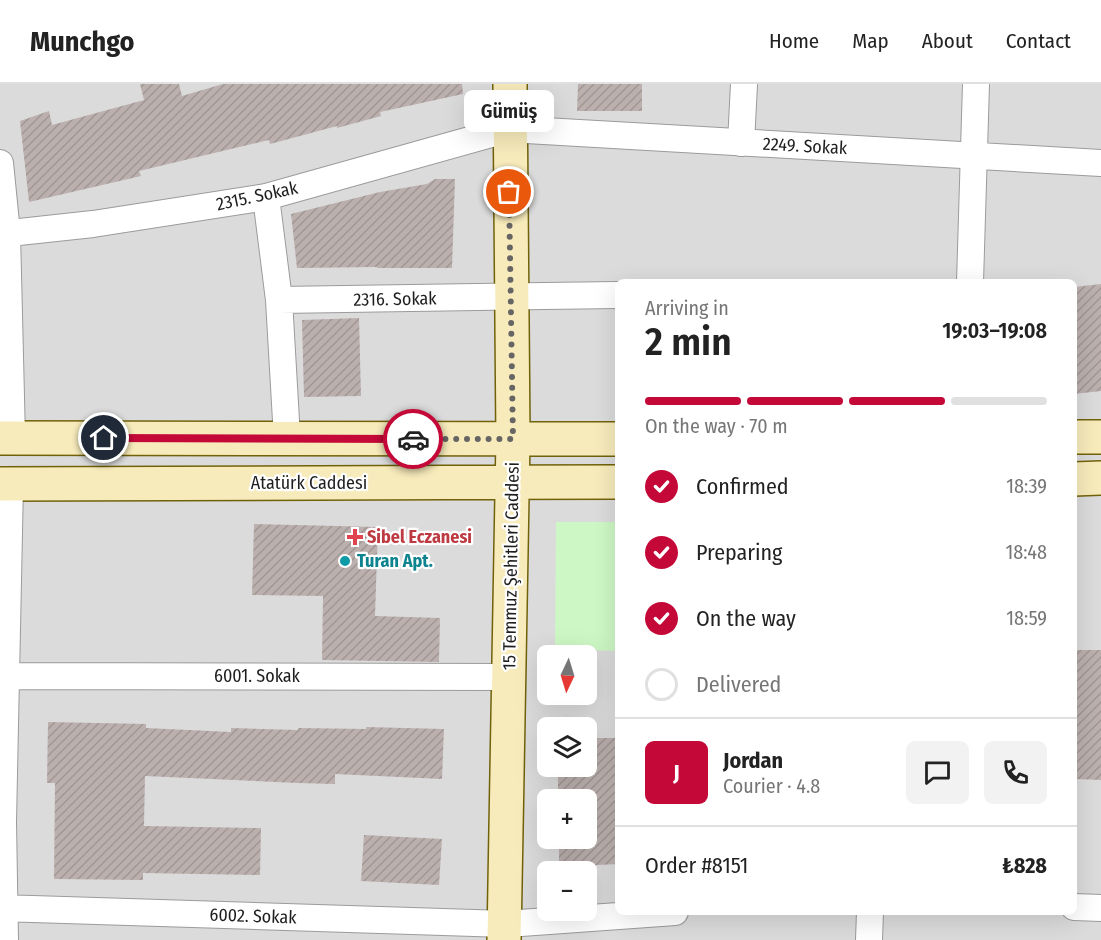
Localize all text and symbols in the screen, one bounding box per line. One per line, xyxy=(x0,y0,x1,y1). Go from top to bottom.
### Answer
text: Munchgo xyxy=(30,25,135,58)
text: Home xyxy=(769,28,819,54)
text: Map xyxy=(852,28,889,54)
text: About xyxy=(922,28,973,54)
text: Contact xyxy=(1006,28,1071,54)
callout: Gümüş xyxy=(464,90,554,132)
text: Gümüş xyxy=(481,99,537,123)
street label: 2249. Sokak xyxy=(762,133,848,159)
pin xyxy=(483,166,534,217)
icon: bag xyxy=(492,175,525,208)
street label: 2315. Sokak xyxy=(214,177,300,215)
street label: 2316. Sokak xyxy=(353,287,437,311)
text: Arriving in xyxy=(645,296,729,320)
text: 19:03–19:08 xyxy=(942,317,1047,344)
text: 2 min xyxy=(645,319,732,365)
courier xyxy=(383,409,443,469)
pin xyxy=(78,412,129,463)
text: On the way · 70 m xyxy=(645,414,788,438)
icon: home xyxy=(87,421,120,454)
icon: car xyxy=(397,423,430,456)
street label: 15 Temmuz Şehitleri Caddesi xyxy=(498,462,524,670)
icon: check xyxy=(645,470,678,503)
street label: Atatürk Caddesi xyxy=(251,472,367,494)
text: Confirmed xyxy=(696,473,789,500)
text: 18:39 xyxy=(1006,474,1047,498)
place label: Sibel Eczanesi xyxy=(367,526,472,548)
marker: Sibel Eczanesi xyxy=(348,530,362,544)
icon: check xyxy=(645,536,678,569)
text: Preparing xyxy=(696,539,782,566)
text: 18:48 xyxy=(1005,540,1047,564)
place label: Turan Apt. xyxy=(357,550,433,572)
marker: Turan Apt. xyxy=(338,554,352,568)
icon: check xyxy=(645,602,678,635)
text: On the way xyxy=(696,605,796,632)
text: 18:59 xyxy=(1006,606,1047,630)
north arrow xyxy=(537,645,597,705)
map controls xyxy=(537,645,597,921)
street label: 6001. Sokak xyxy=(214,665,301,687)
text: Delivered xyxy=(696,671,781,698)
button: layers xyxy=(537,717,597,777)
button: chat xyxy=(906,741,969,804)
button: phone xyxy=(984,741,1047,804)
text: Jordan xyxy=(723,747,783,774)
text: J xyxy=(673,759,680,786)
text: Courier · 4.8 xyxy=(723,774,820,798)
button: + xyxy=(537,789,597,849)
text: Order #8151 xyxy=(645,852,748,879)
text: ₺828 xyxy=(1002,852,1047,879)
button: − xyxy=(537,861,597,921)
street label: 6002. Sokak xyxy=(209,903,298,929)

